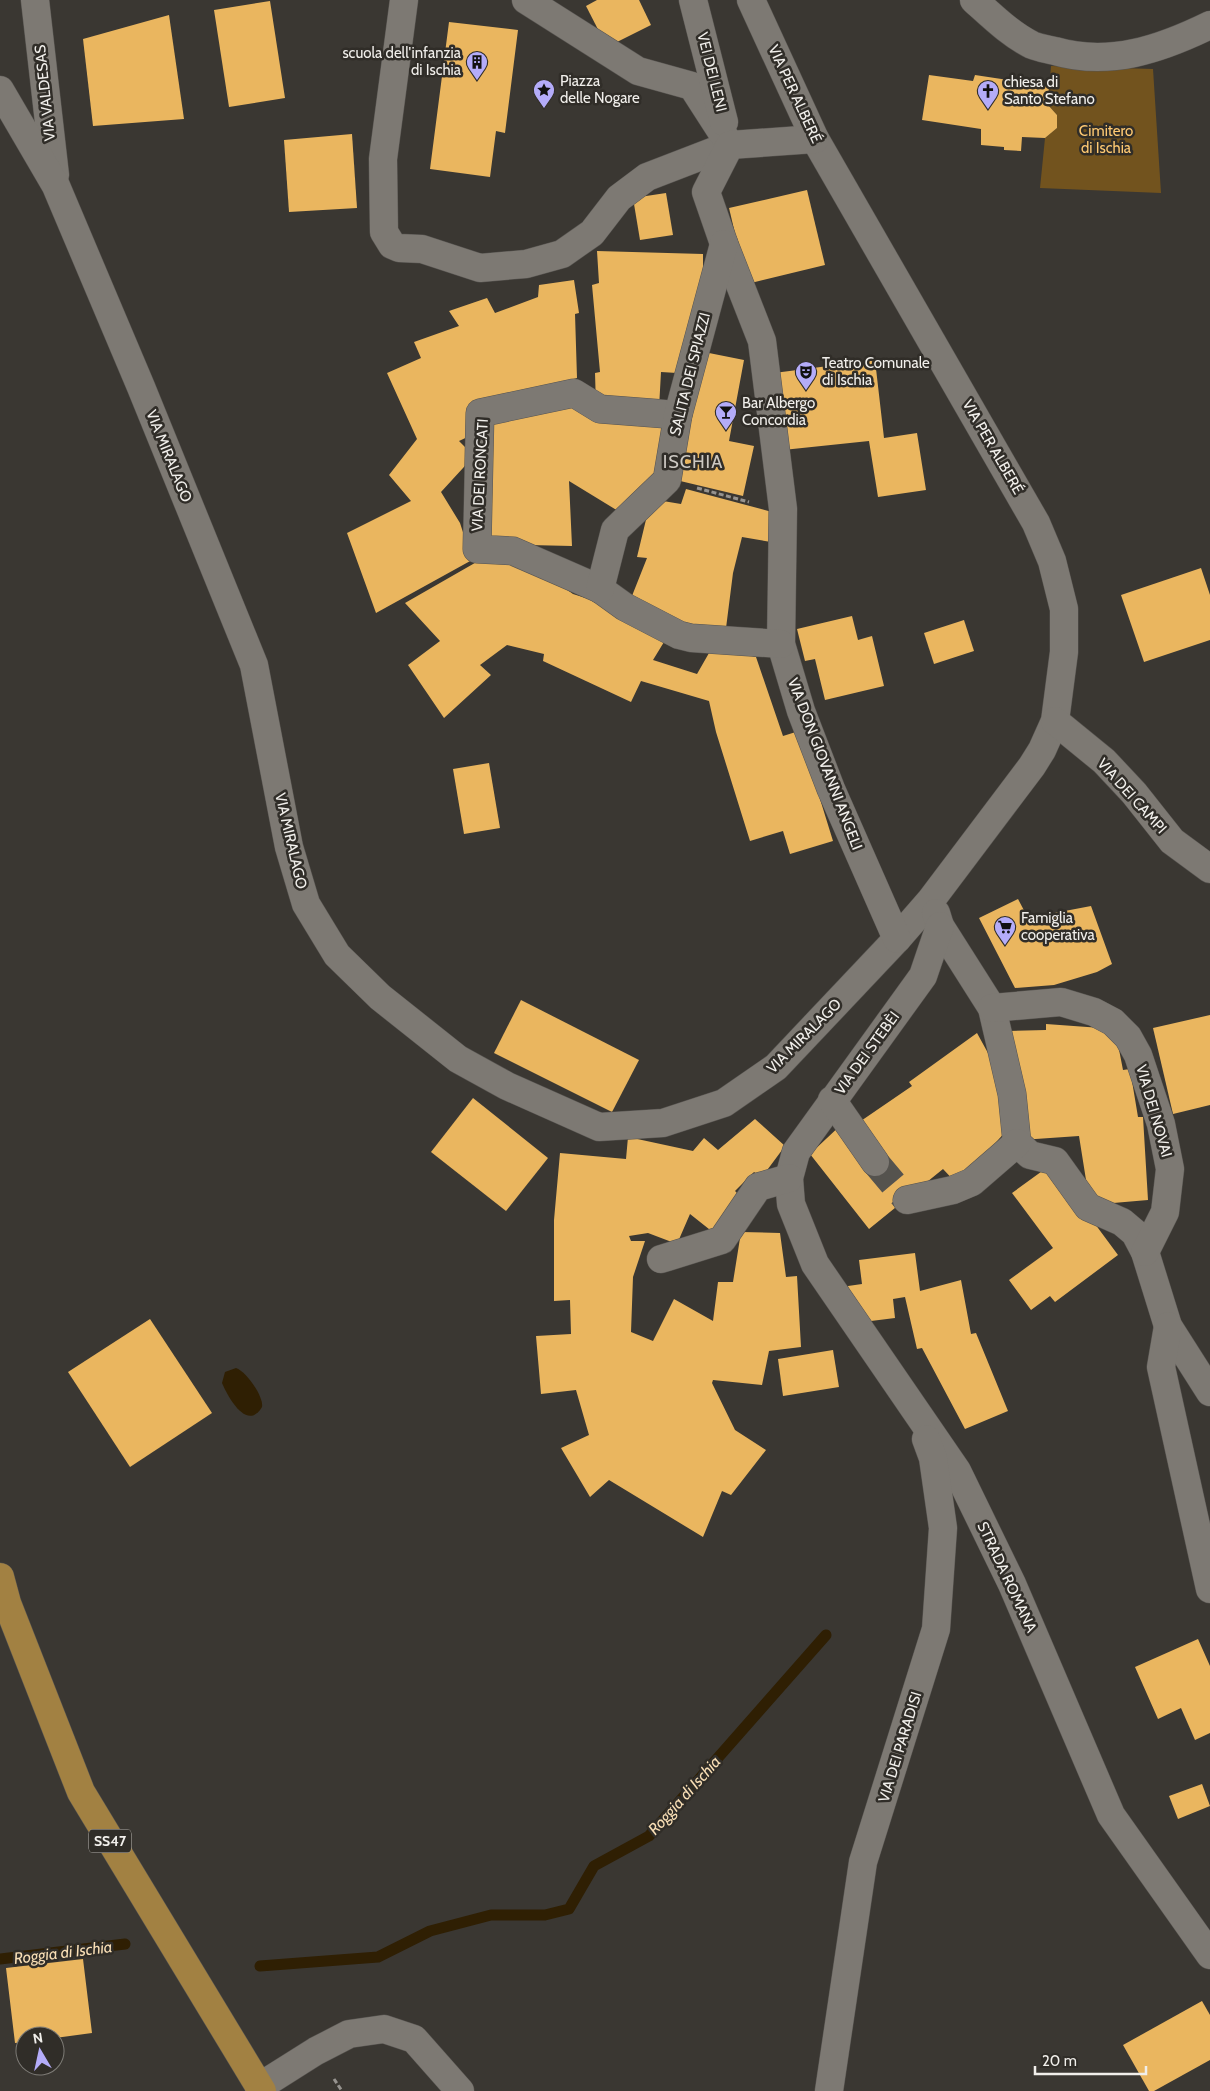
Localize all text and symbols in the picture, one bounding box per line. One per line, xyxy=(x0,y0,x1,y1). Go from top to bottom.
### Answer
street label: VEI DEI LENI xyxy=(693,30,731,114)
street label: VIA PER ALBERÉ xyxy=(764,42,827,146)
street label: VIA VALDESAS xyxy=(31,44,59,142)
place label: scuola dell'infanzia di Ischia xyxy=(342,44,462,79)
building icon: scuola dell'infanzia di Ischia xyxy=(465,50,489,81)
place label: Piazza delle Nogare xyxy=(560,72,640,107)
place label: chiesa di Santo Stefano xyxy=(1004,73,1095,108)
place icon: Piazza delle Nogare xyxy=(532,78,556,109)
church icon: chiesa di Santo Stefano xyxy=(976,79,1000,110)
park label: Cimitero di Ischia xyxy=(1079,122,1133,157)
street label: SALITA DEI SPIAZZI xyxy=(666,311,714,437)
place label: Teatro Comunale di Ischia xyxy=(822,354,930,389)
theatre icon: Teatro Comunale di Ischia xyxy=(794,360,818,391)
place label: Bar Albergo Concordia xyxy=(742,394,815,429)
street label: VIA PER ALBERÉ xyxy=(959,396,1028,498)
bar icon: Bar Albergo Concordia xyxy=(714,400,738,431)
street label: VIA MIRALAGO xyxy=(142,407,196,505)
street label: VIA DEI RONCATI xyxy=(468,418,492,532)
district label: ISCHIA xyxy=(663,451,723,473)
street label: VIA DON GIOVANNI ANGELI xyxy=(784,675,866,853)
street label: VIA DEI CAMPI xyxy=(1094,755,1170,837)
street label: VIA MIRALAGO xyxy=(271,791,311,891)
place label: Famiglia cooperativa xyxy=(1021,909,1095,944)
supermarket icon: Famiglia cooperativa xyxy=(993,915,1017,946)
street label: VIA MIRALAGO xyxy=(763,995,845,1077)
street label: VIA DEI STEBÈI xyxy=(830,1007,903,1098)
street label: VIA DEI NOVAI xyxy=(1132,1063,1176,1159)
street label: STRADA ROMANA xyxy=(973,1519,1041,1636)
street label: VIA DEI PARADISI xyxy=(875,1689,925,1805)
water label: Roggia di Ischia xyxy=(644,1752,725,1839)
road number: SS47 xyxy=(89,1830,131,1852)
water label: Roggia di Ischia xyxy=(13,1937,113,1968)
north arrow xyxy=(15,2026,65,2076)
text: N xyxy=(32,2028,44,2048)
scale bar xyxy=(1035,2044,1146,2076)
text: 20 m xyxy=(1042,2052,1077,2070)

